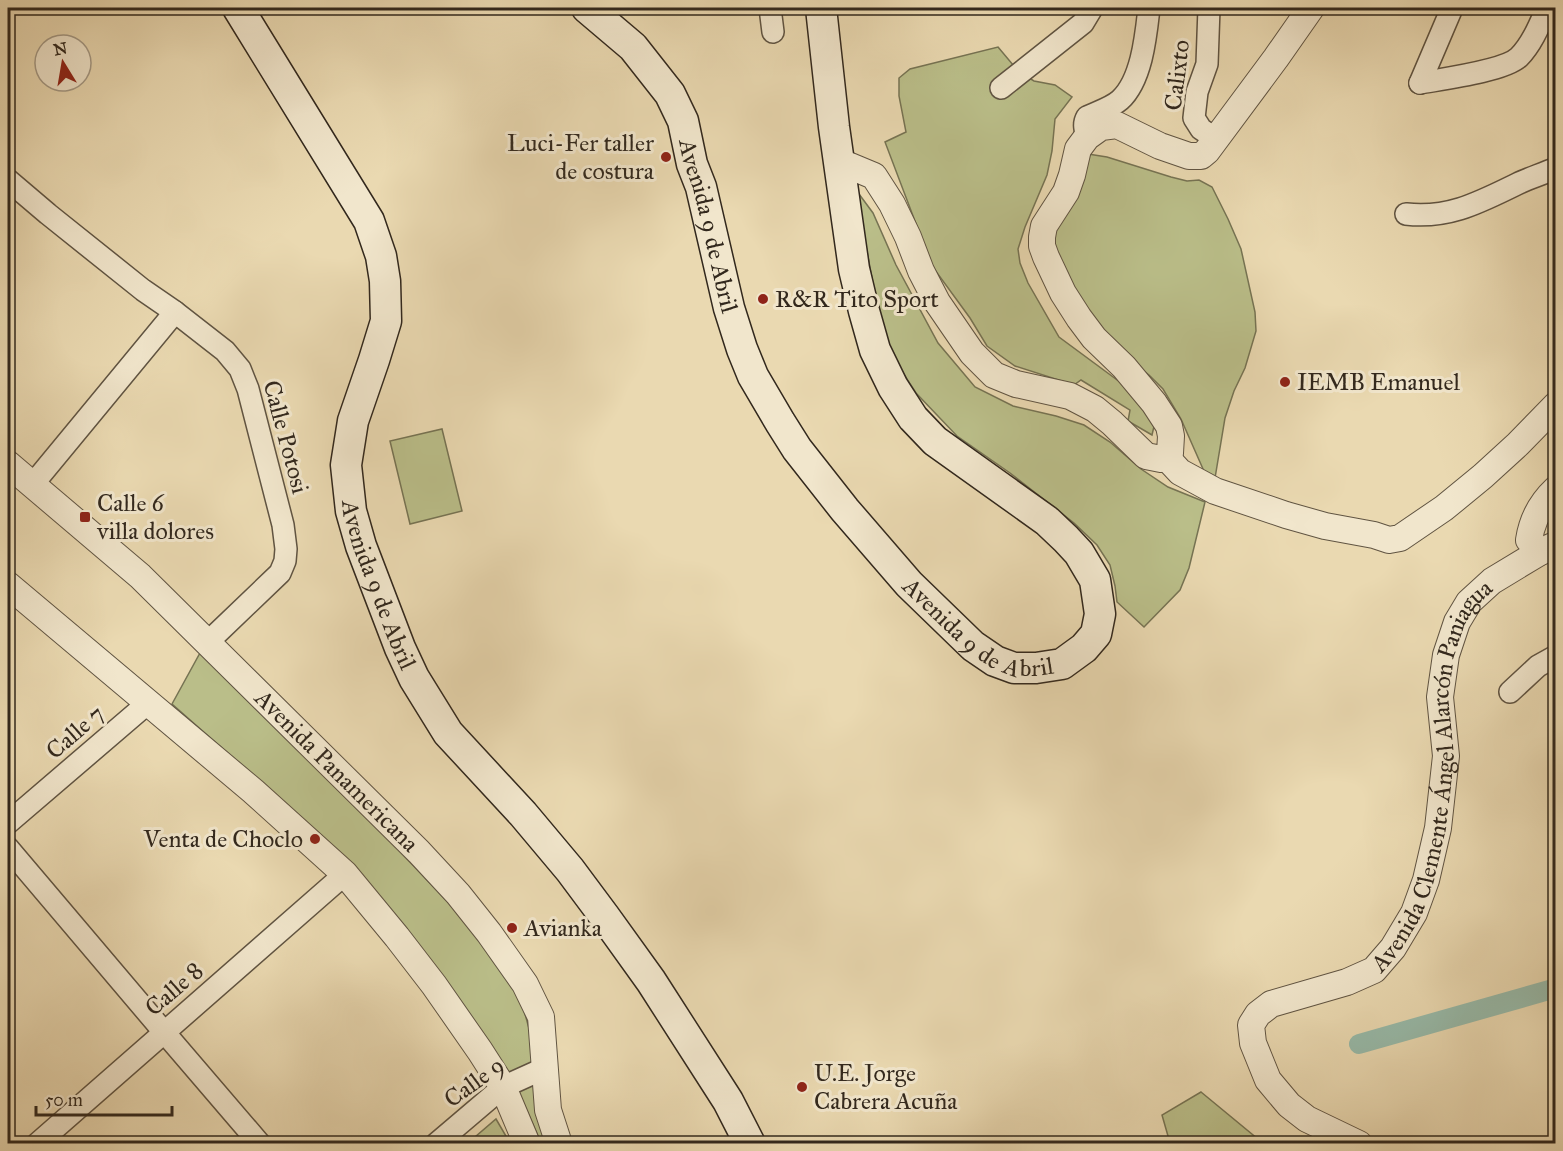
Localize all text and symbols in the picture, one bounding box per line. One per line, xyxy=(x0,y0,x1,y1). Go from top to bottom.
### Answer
north arrow xyxy=(33,33,93,93)
text: N xyxy=(52,38,69,59)
street label: Calixto xyxy=(1158,38,1196,112)
place label: Luci-Fer taller de costura xyxy=(507,128,655,186)
street label: Avenida 9 de Abril xyxy=(672,135,745,317)
marker: Luci-Fer taller de costura xyxy=(659,150,673,164)
place label: R&R Tito Sport xyxy=(775,284,939,314)
marker: R&R Tito Sport xyxy=(756,292,770,306)
place label: IEMB Emanuel xyxy=(1297,367,1460,397)
marker: IEMB Emanuel xyxy=(1278,375,1292,389)
street label: Calle Potosi xyxy=(256,377,316,497)
place label: Calle 6 villa dolores xyxy=(96,488,214,546)
street label: Avenida 9 de Abril xyxy=(335,498,423,675)
marker: Calle 6 villa dolores xyxy=(78,510,92,524)
street label: Avenida 9 de Abril xyxy=(896,570,1056,684)
street label: Avenida Clemente Ángel Alarcón Paniagua xyxy=(1364,573,1499,979)
street label: Avenida Panamericana xyxy=(248,682,426,859)
street label: Calle 7 xyxy=(40,699,110,765)
place label: Venta de Choclo xyxy=(142,824,303,854)
marker: Venta de Choclo xyxy=(308,832,322,846)
place label: Avianka xyxy=(523,913,603,943)
marker: Avianka xyxy=(505,921,519,935)
street label: Calle 8 xyxy=(139,956,209,1022)
street label: Calle 9 xyxy=(438,1050,510,1114)
place label: U.E. Jorge Cabrera Acuña xyxy=(814,1058,958,1116)
scale bar xyxy=(36,1079,172,1117)
marker: U.E. Jorge Cabrera Acuña xyxy=(795,1080,809,1094)
text: 50 m xyxy=(45,1089,83,1111)

